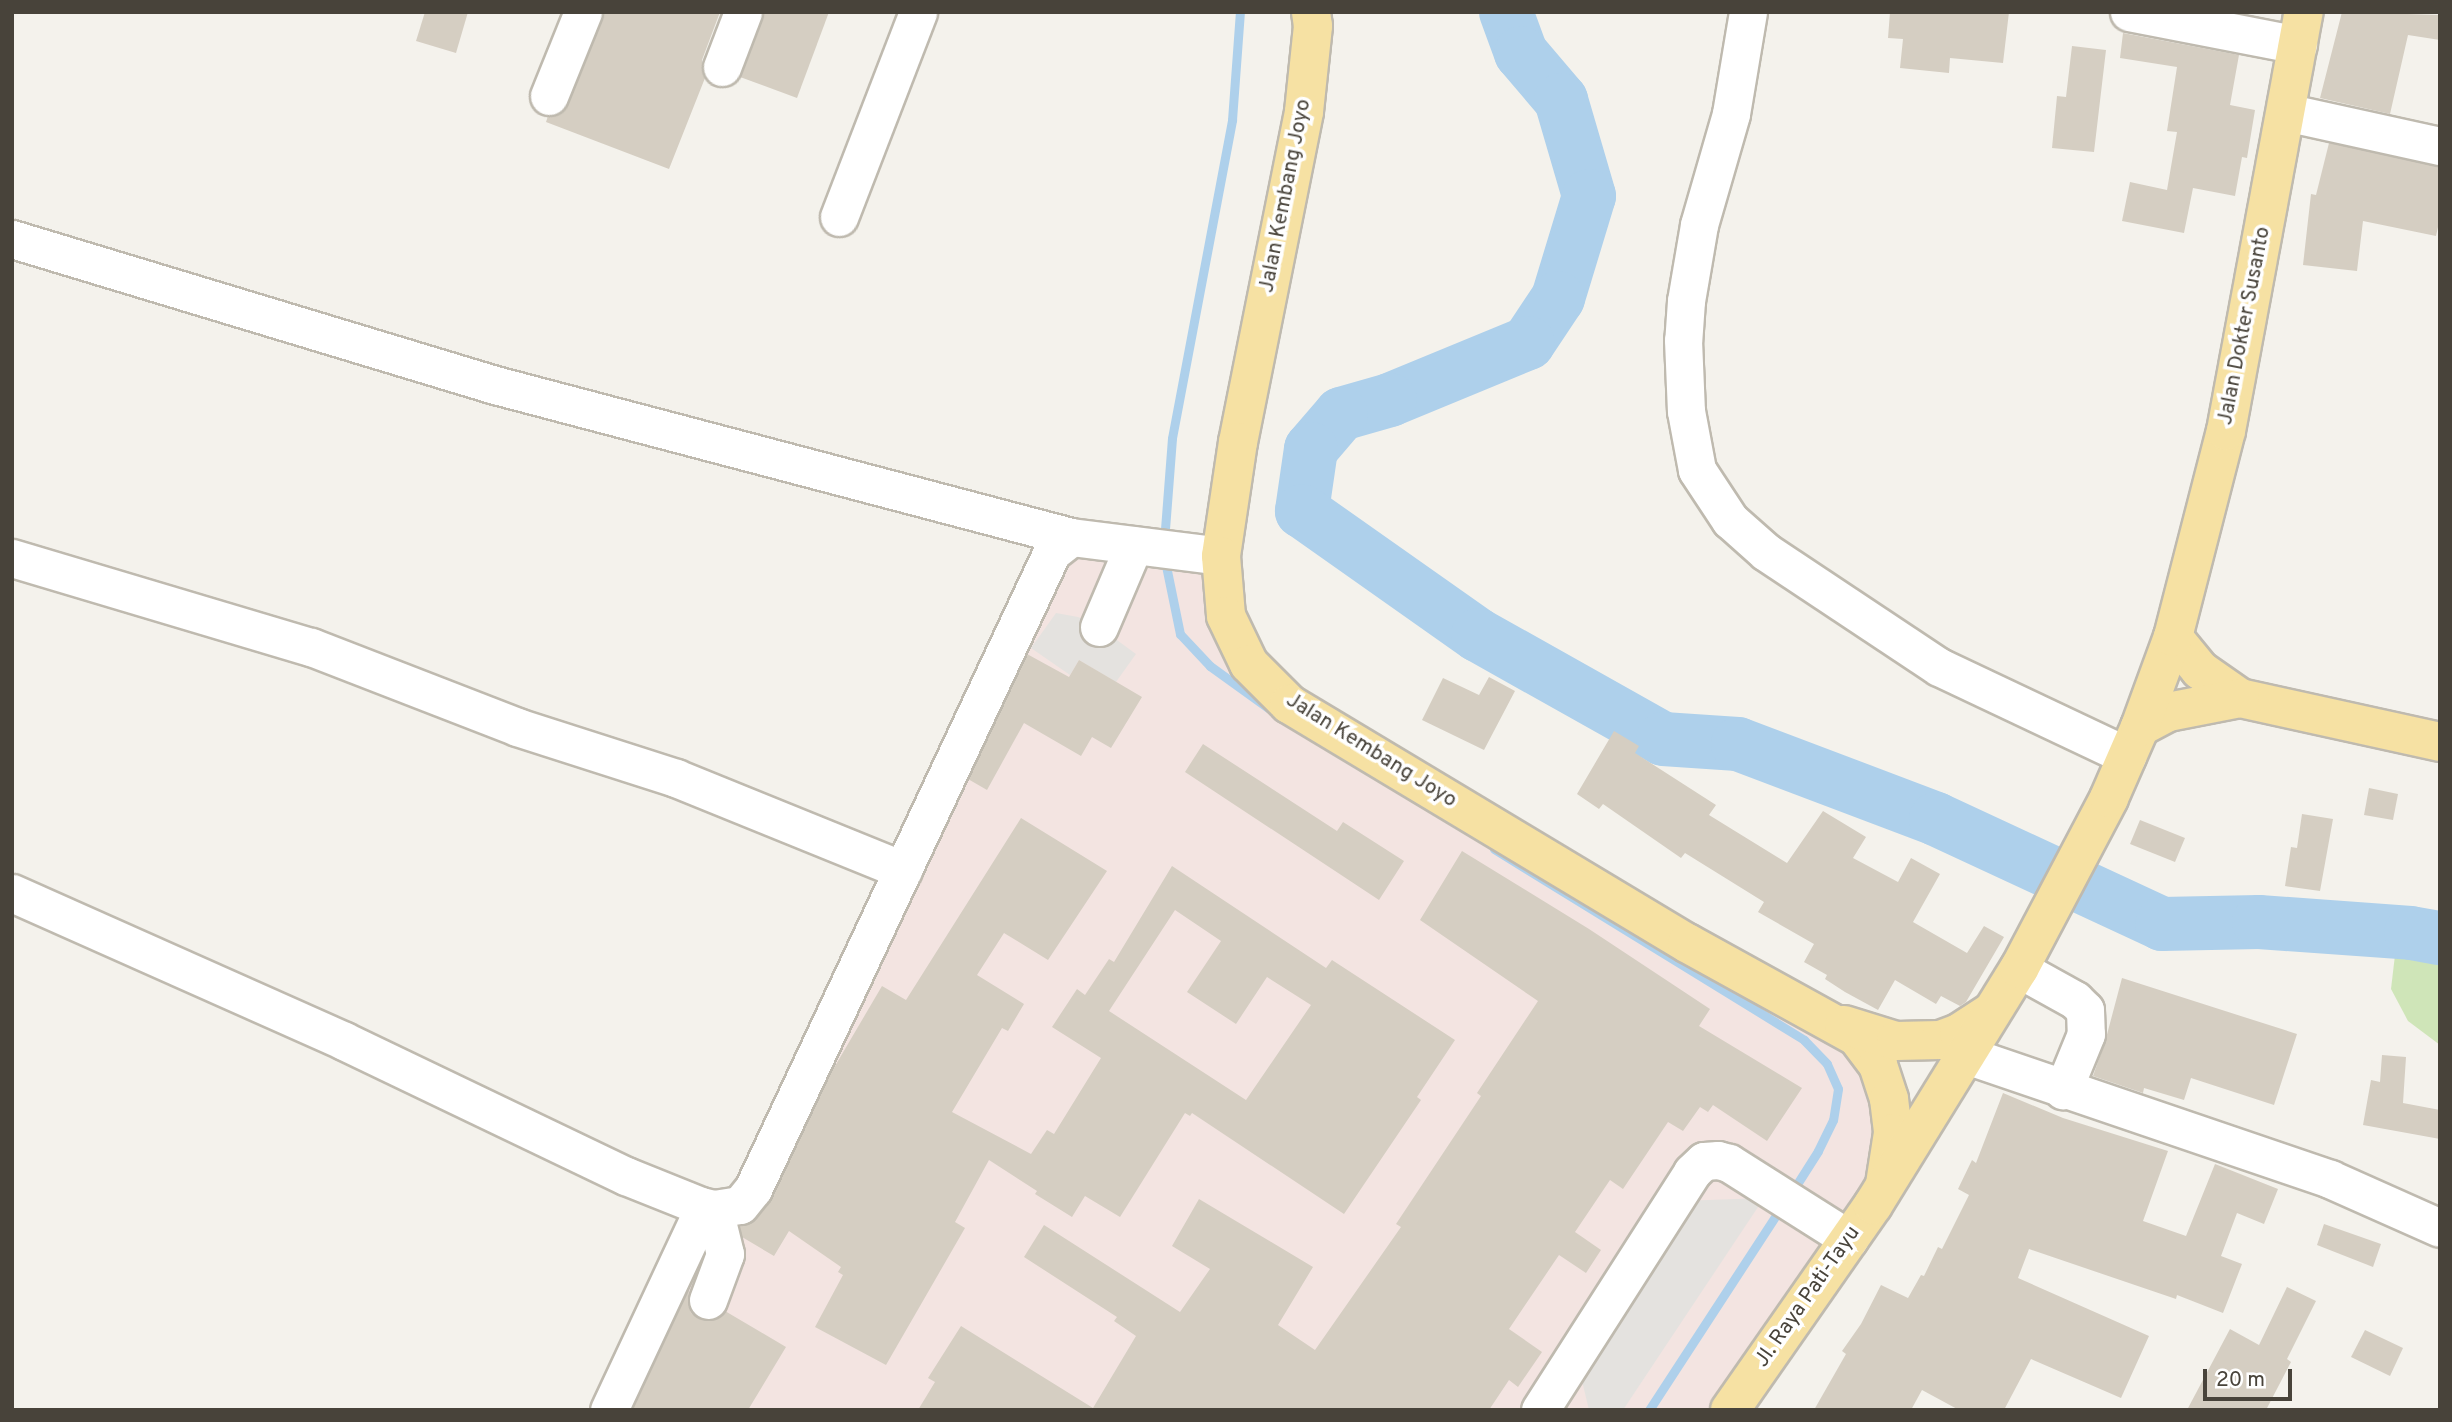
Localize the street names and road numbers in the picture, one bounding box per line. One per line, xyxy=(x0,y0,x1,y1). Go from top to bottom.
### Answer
street label: Jalan Kembang Joyo xyxy=(1255,97,1317,295)
street label: Jalan Dokter Susanto xyxy=(2213,225,2277,427)
street label: Jalan Kembang Joyo xyxy=(1281,688,1461,814)
street label: Jl. Raya Pati-Tayu xyxy=(1750,1222,1866,1372)

